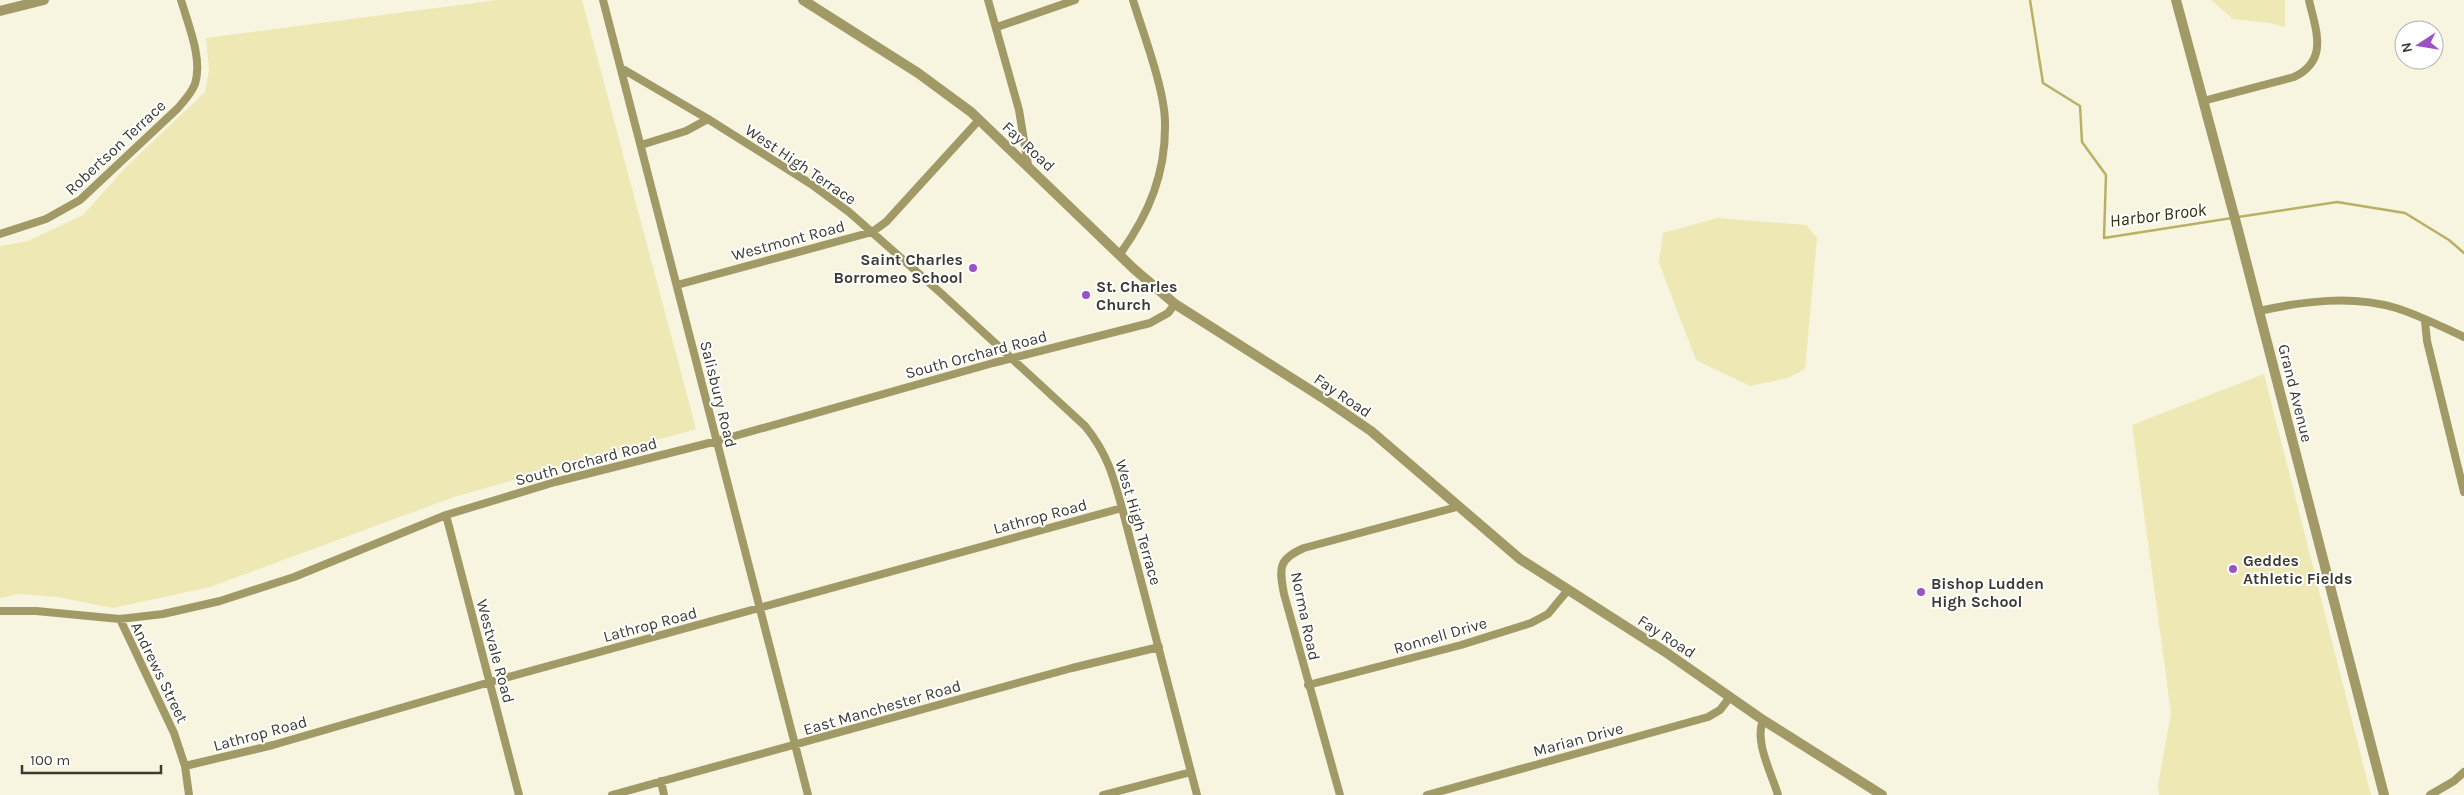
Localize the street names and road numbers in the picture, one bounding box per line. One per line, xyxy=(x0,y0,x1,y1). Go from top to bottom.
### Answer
street label: Robertson Terrace xyxy=(61,96,170,199)
street label: Fay Road xyxy=(998,117,1059,175)
street label: West High Terrace xyxy=(741,120,860,209)
street label: Westmont Road xyxy=(729,216,847,265)
street label: South Orchard Road xyxy=(903,326,1049,383)
street label: Salisbury Road xyxy=(696,339,741,449)
street label: Grand Avenue xyxy=(2274,342,2317,444)
street label: Fay Road xyxy=(1311,369,1375,421)
street label: South Orchard Road xyxy=(513,433,659,490)
street label: West High Terrace xyxy=(1111,457,1166,587)
street label: Lathrop Road xyxy=(991,495,1089,538)
street label: Norma Road xyxy=(1287,570,1324,662)
street label: Westvale Road xyxy=(473,597,518,705)
street label: Lathrop Road xyxy=(601,603,699,646)
street label: Fay Road xyxy=(1634,611,1699,662)
street label: Ronnell Drive xyxy=(1391,613,1489,658)
street label: Andrews Street xyxy=(127,619,192,726)
street label: East Manchester Road xyxy=(801,676,963,739)
street label: Lathrop Road xyxy=(211,712,309,755)
street label: Marian Drive xyxy=(1531,718,1625,761)

